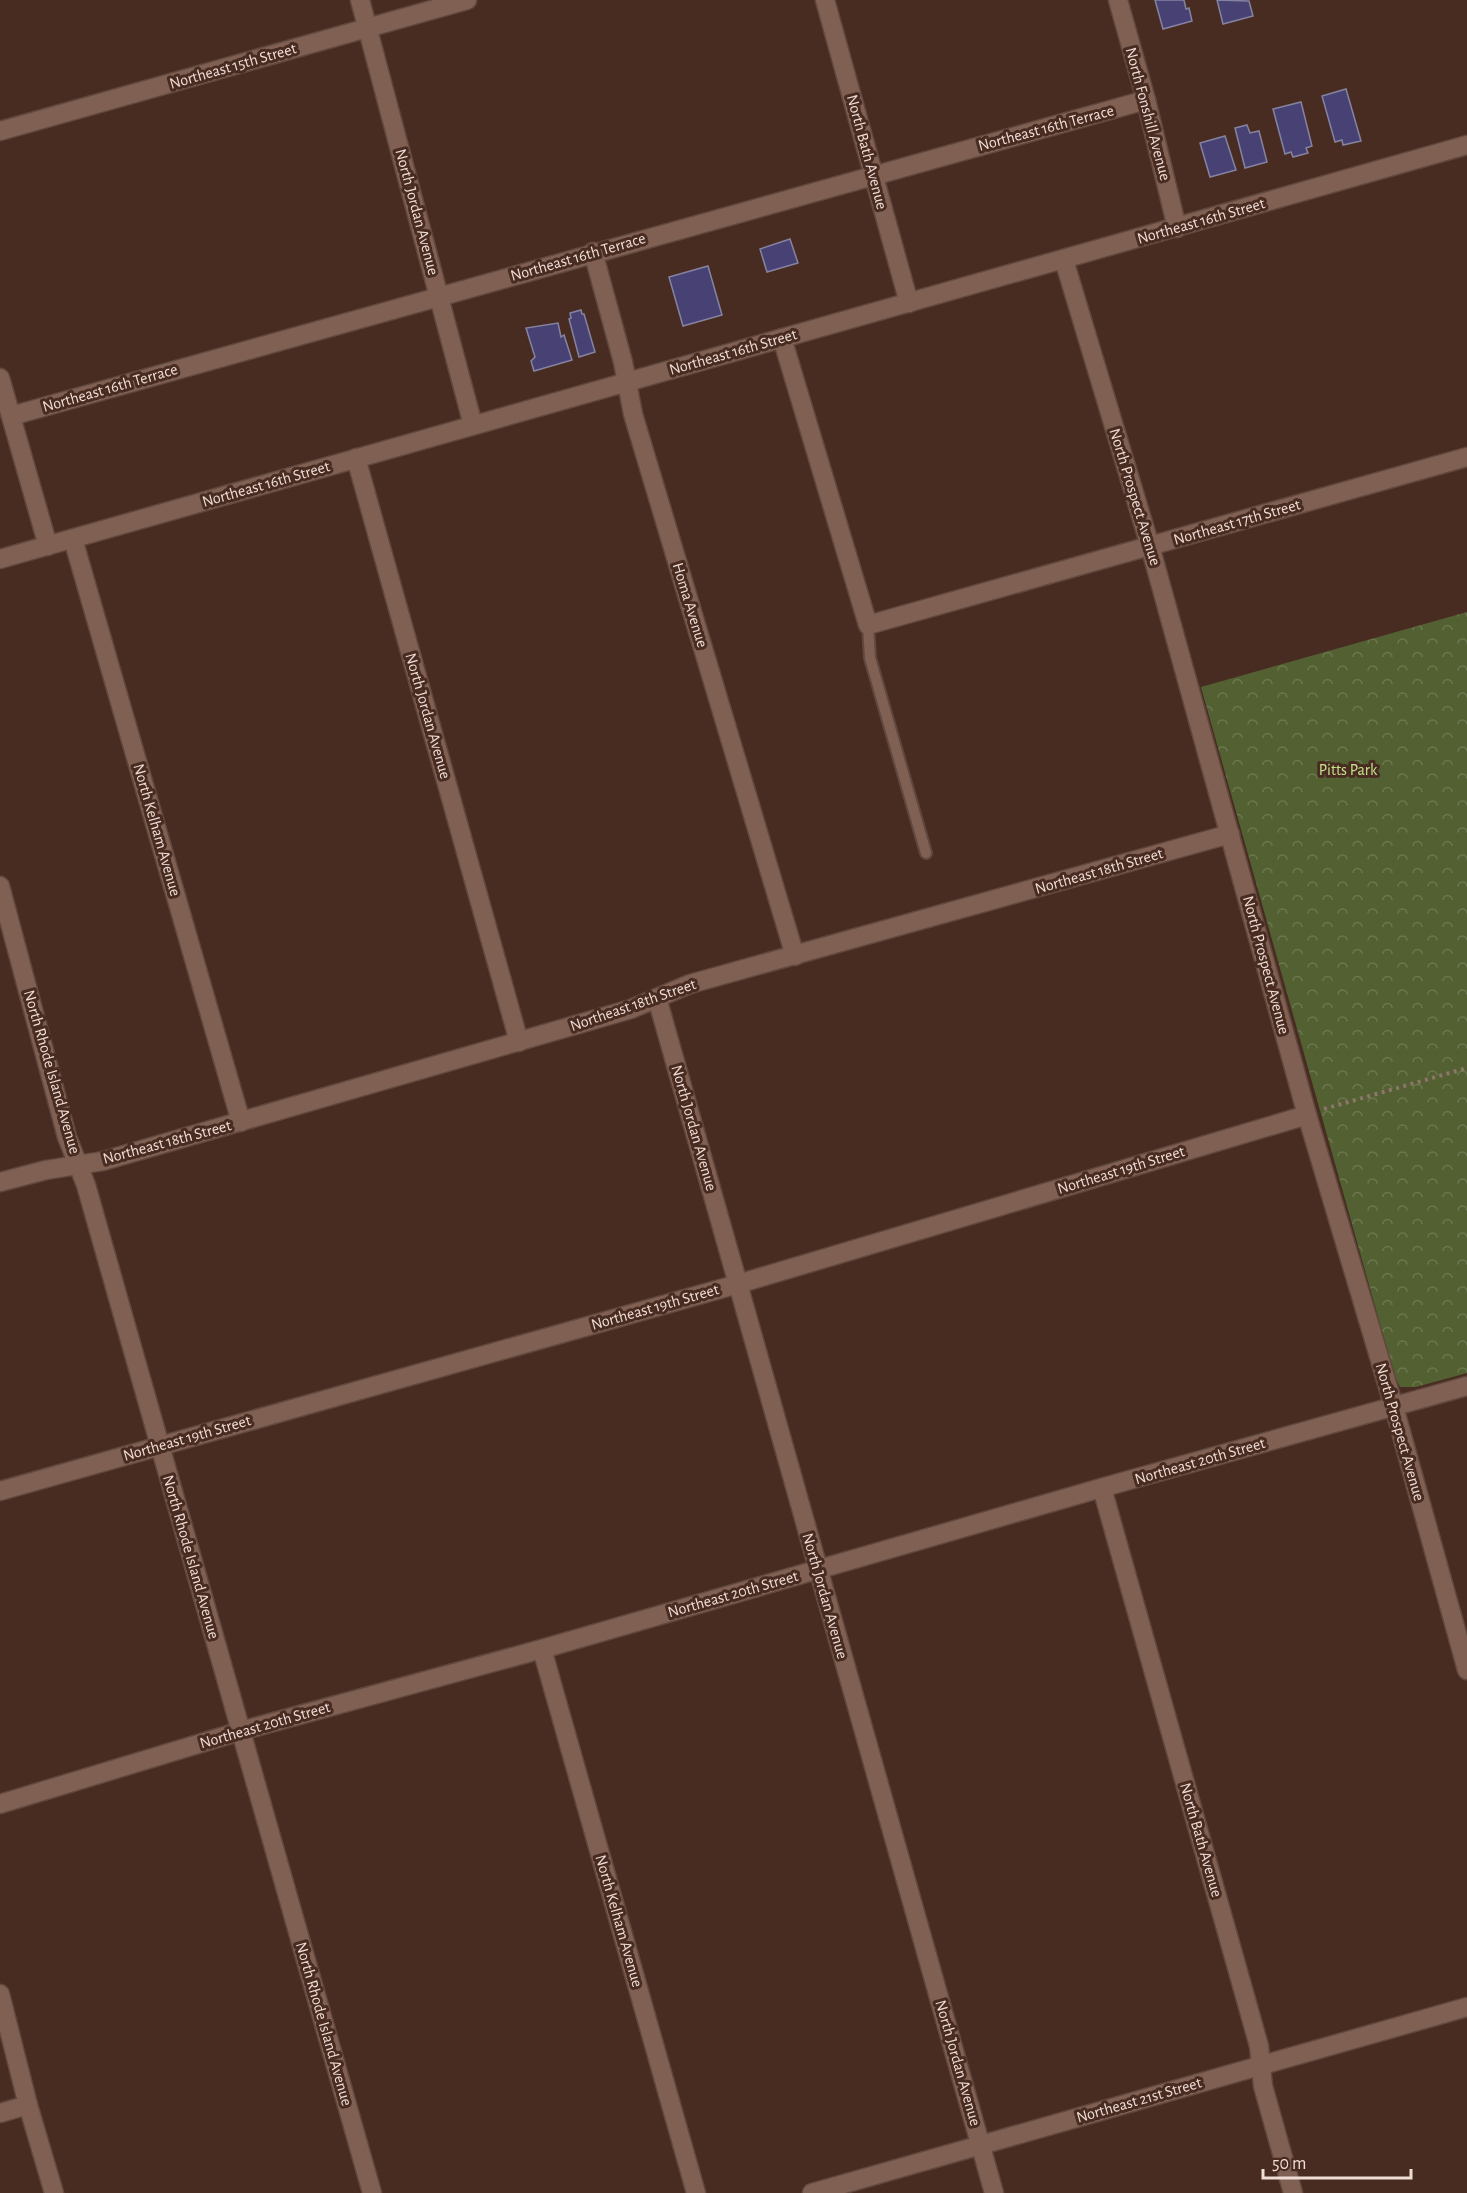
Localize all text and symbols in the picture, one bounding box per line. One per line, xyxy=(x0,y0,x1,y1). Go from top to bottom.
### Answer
street label: Northeast 15th Street xyxy=(168,40,298,92)
street label: North Fonshill Avenue xyxy=(1123,46,1173,182)
street label: North Bath Avenue xyxy=(844,93,890,211)
street label: Northeast 16th Terrace xyxy=(976,102,1116,154)
street label: North Jordan Avenue xyxy=(392,147,442,277)
street label: Northeast 16th Street xyxy=(1135,195,1267,247)
street label: Northeast 16th Terrace xyxy=(509,230,647,284)
street label: Northeast 16th Street xyxy=(667,326,799,378)
street label: Northeast 16th Terrace xyxy=(41,361,179,415)
street label: North Prospect Avenue xyxy=(1106,426,1164,568)
street label: Northeast 16th Street xyxy=(200,458,332,510)
street label: Northeast 17th Street xyxy=(1172,496,1302,548)
street label: Homa Avenue xyxy=(670,561,710,649)
street label: North Jordan Avenue xyxy=(402,651,454,781)
street label: North Kelham Avenue xyxy=(130,762,184,898)
park label: Pitts Park xyxy=(1319,762,1378,778)
street label: Northeast 18th Street xyxy=(1033,845,1165,897)
street label: North Prospect Avenue xyxy=(1240,894,1292,1036)
street label: Northeast 18th Street xyxy=(568,976,698,1034)
street label: North Rhode Island Avenue xyxy=(21,988,83,1156)
street label: North Jordan Avenue xyxy=(668,1063,720,1193)
street label: Northeast 18th Street xyxy=(101,1117,233,1167)
street label: Northeast 19th Street xyxy=(1056,1143,1186,1197)
street label: Northeast 19th Street xyxy=(589,1281,721,1333)
street label: North Prospect Avenue xyxy=(1373,1361,1427,1503)
street label: Northeast 19th Street xyxy=(121,1412,253,1464)
street label: Northeast 20th Street xyxy=(1133,1435,1267,1487)
street label: North Rhode Island Avenue xyxy=(160,1473,222,1641)
street label: North Jordan Avenue xyxy=(799,1531,851,1661)
street label: Northeast 20th Street xyxy=(666,1568,800,1620)
street label: Northeast 20th Street xyxy=(198,1699,332,1751)
street label: North Bath Avenue xyxy=(1177,1781,1225,1899)
street label: North Kelham Avenue xyxy=(592,1853,646,1989)
street label: North Rhode Island Avenue xyxy=(293,1940,355,2108)
street label: North Jordan Avenue xyxy=(932,1998,984,2128)
street label: Northeast 21st Street xyxy=(1075,2074,1203,2126)
scale bar xyxy=(1263,2142,1412,2180)
text: 50 m xyxy=(1272,2155,1306,2173)

